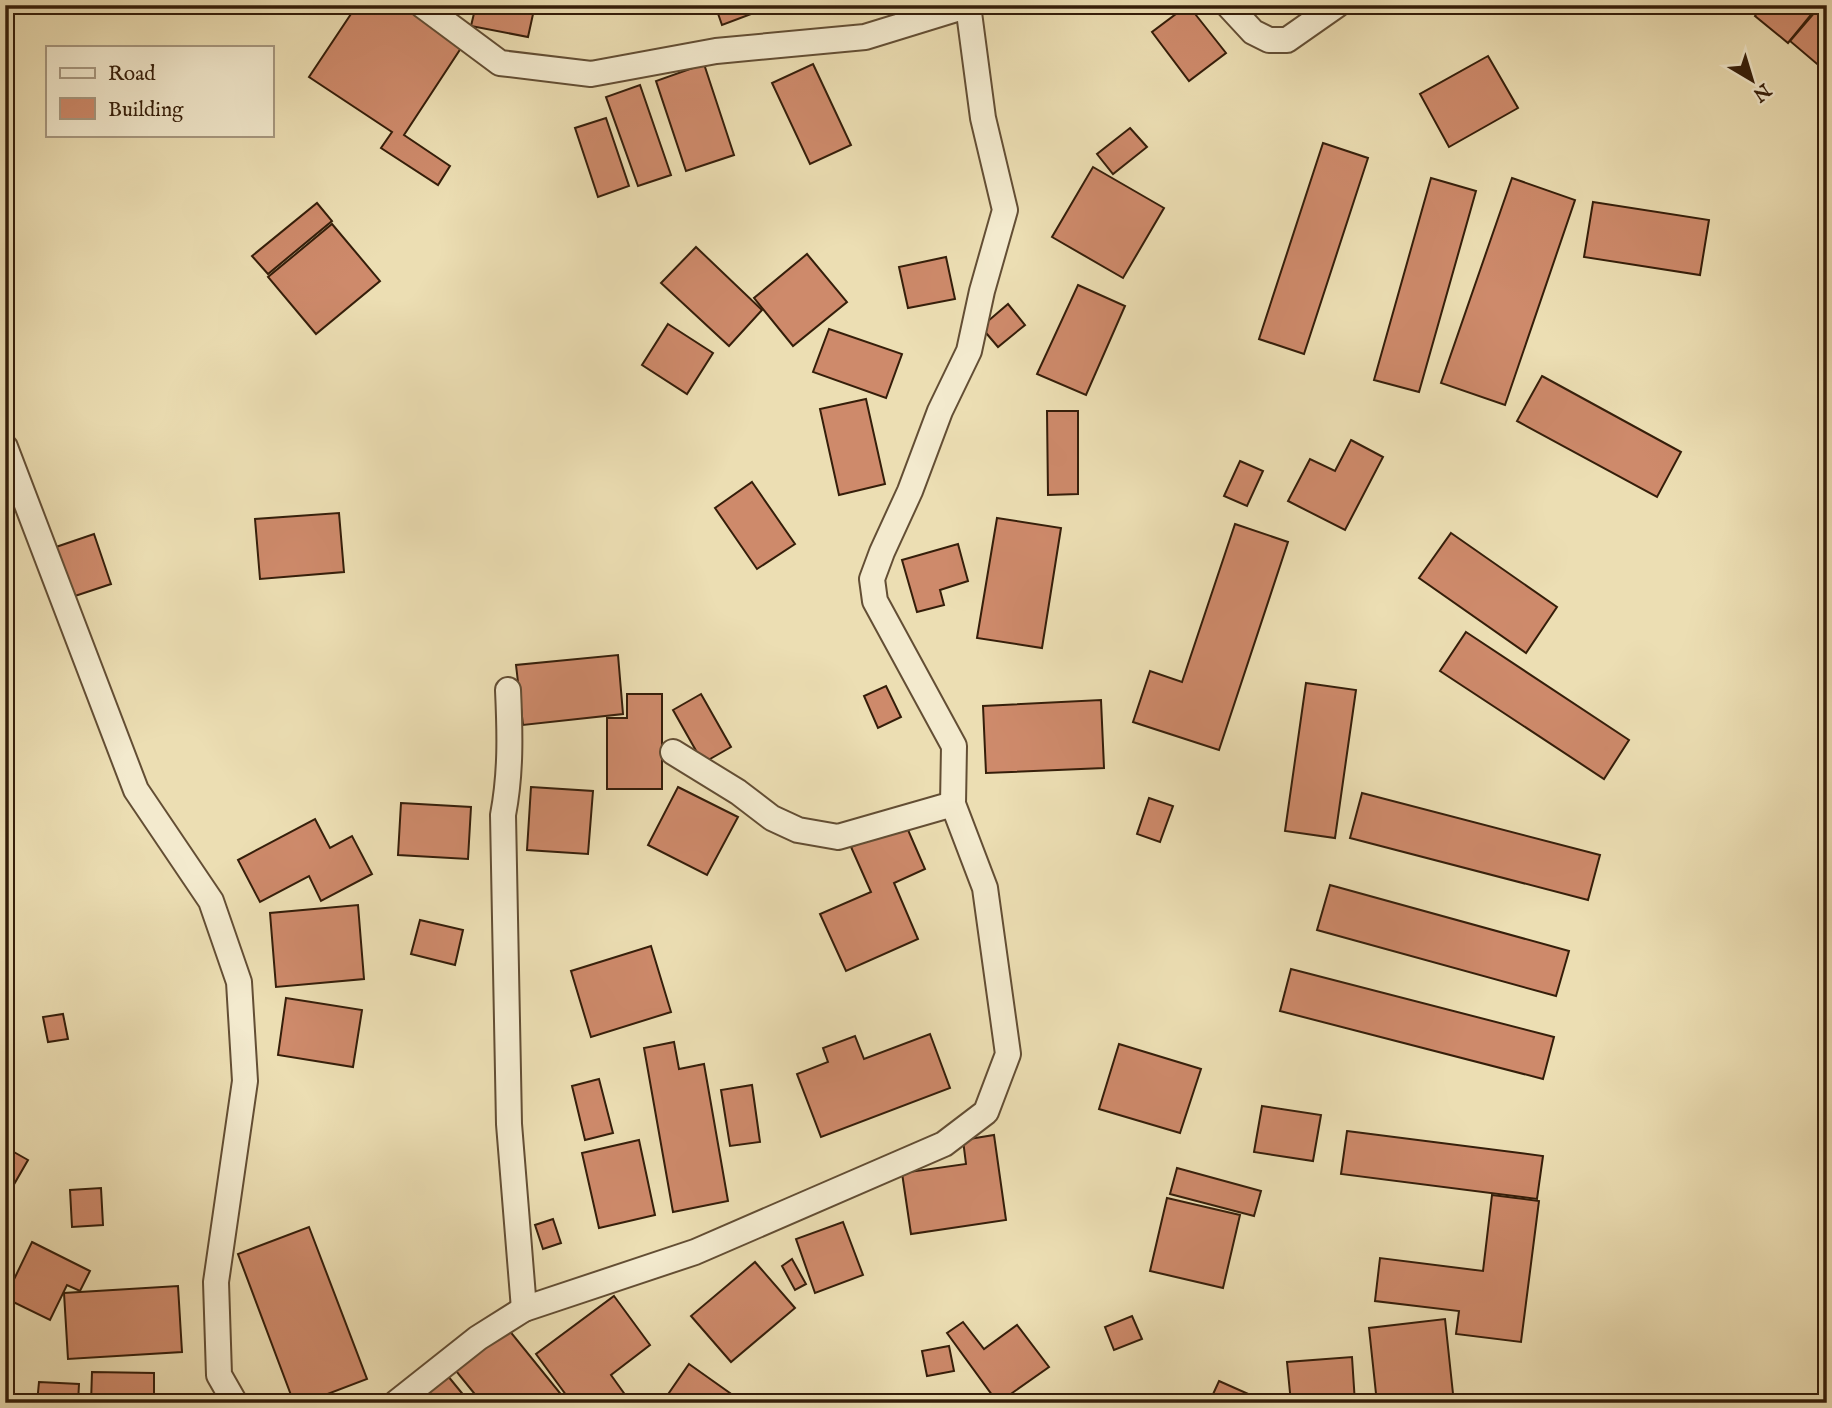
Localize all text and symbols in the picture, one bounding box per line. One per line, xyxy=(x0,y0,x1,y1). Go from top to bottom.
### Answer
legend xyxy=(46,46,273,136)
north arrow xyxy=(1716,46,1786,116)
text: Road xyxy=(108,61,156,88)
text: N xyxy=(1747,77,1776,107)
text: Building xyxy=(108,97,184,124)

